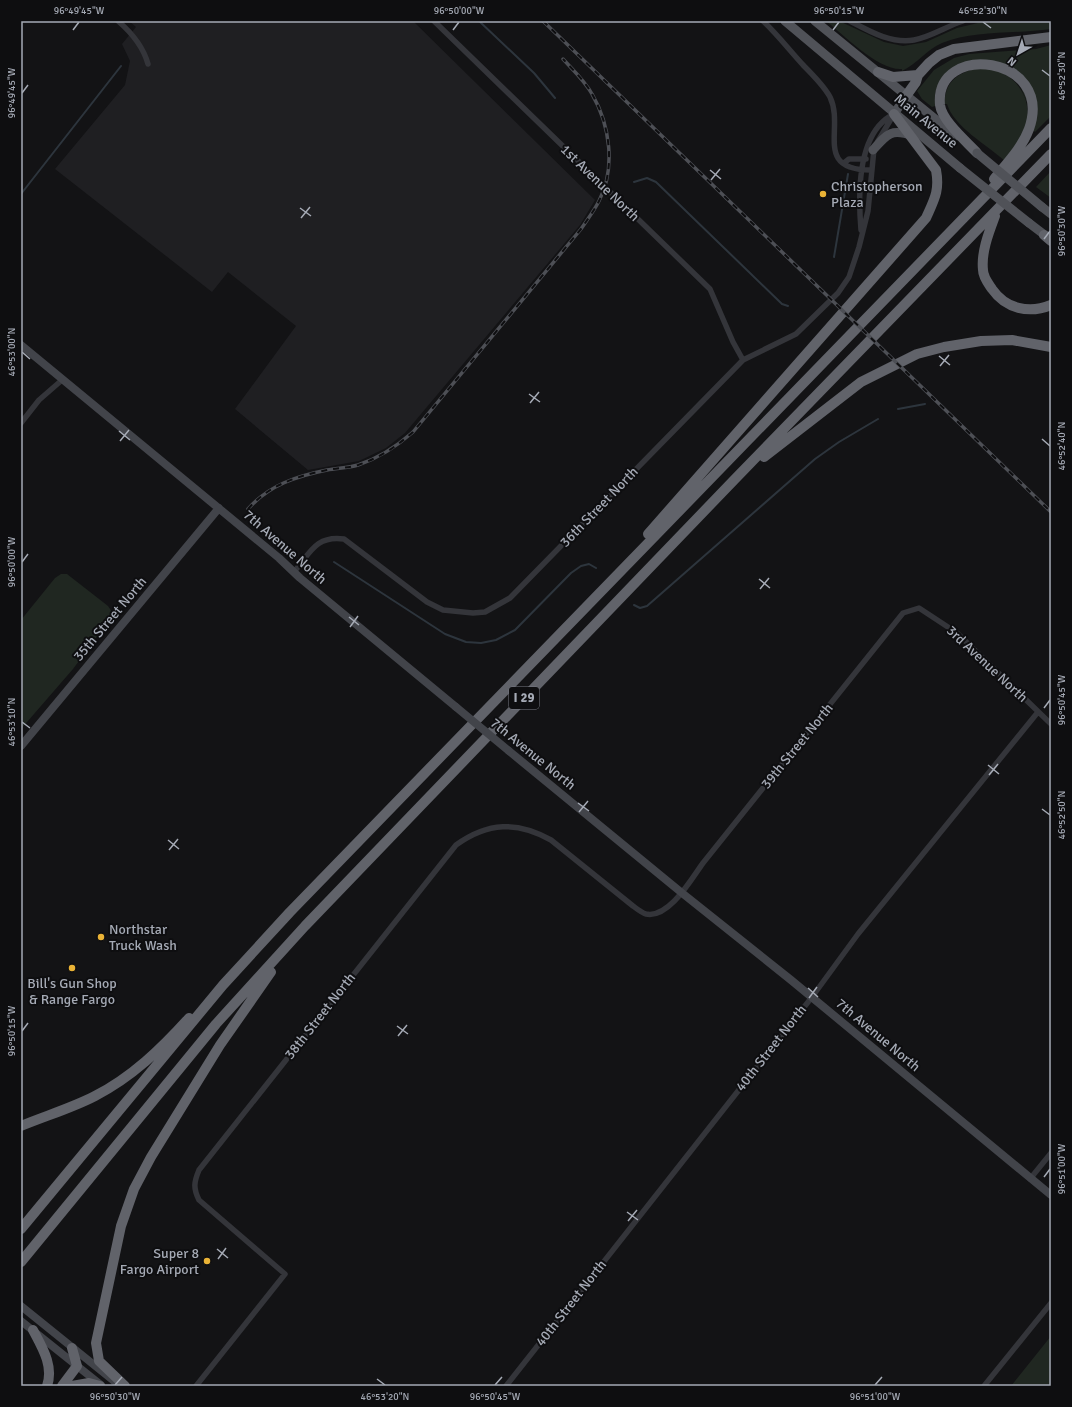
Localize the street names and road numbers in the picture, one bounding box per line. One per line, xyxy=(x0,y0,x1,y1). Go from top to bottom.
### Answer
street label: Main Avenue xyxy=(891,90,961,152)
street label: 1st Avenue North xyxy=(557,141,643,225)
street label: 36th Street North xyxy=(556,463,642,551)
street label: 7th Avenue North xyxy=(240,506,330,588)
street label: 35th Street North xyxy=(70,573,150,665)
street label: 3rd Avenue North xyxy=(943,622,1031,706)
road number: I 29 xyxy=(509,687,539,709)
street label: 39th Street North xyxy=(757,700,837,792)
street label: 7th Avenue North xyxy=(487,714,579,794)
street label: 38th Street North xyxy=(281,969,359,1063)
street label: 7th Avenue North xyxy=(832,995,924,1075)
street label: 40th Street North xyxy=(732,1001,810,1095)
street label: 40th Street North xyxy=(532,1256,610,1350)

